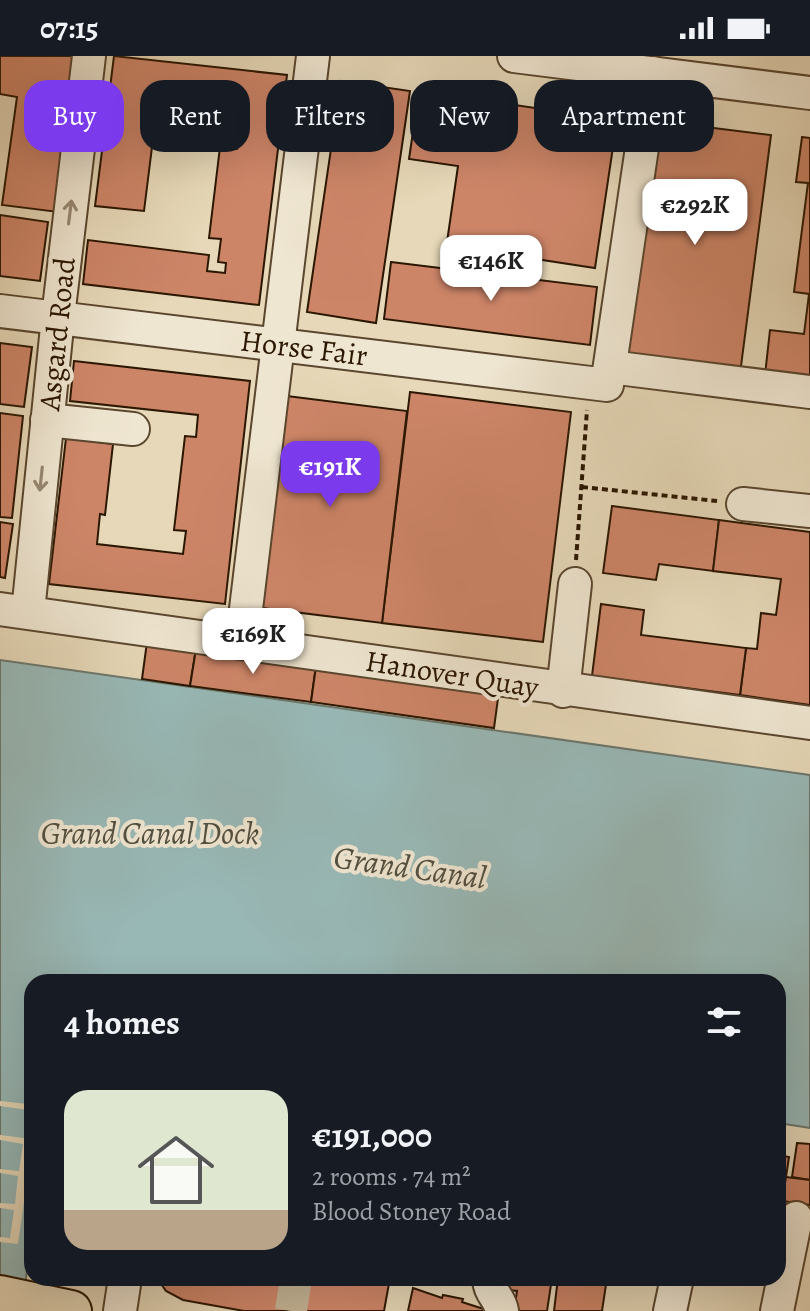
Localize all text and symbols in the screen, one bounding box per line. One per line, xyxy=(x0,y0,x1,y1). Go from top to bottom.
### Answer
text: 07:15 xyxy=(40,8,99,48)
chip: Buy xyxy=(24,80,124,152)
chip: Rent xyxy=(140,80,250,152)
chip: Filters xyxy=(266,80,394,152)
chip: New xyxy=(410,80,518,152)
chip: Apartment xyxy=(534,80,714,152)
pin: €292K xyxy=(639,179,751,247)
text: €292K xyxy=(660,187,730,222)
one-way arrow xyxy=(63,199,78,226)
pin: €146K xyxy=(435,235,547,303)
text: €146K xyxy=(458,243,524,278)
street label: Asgard Road xyxy=(29,254,85,414)
street label: Horse Fair xyxy=(238,320,370,376)
pin: €191K xyxy=(274,441,386,509)
text: €191K xyxy=(299,449,361,484)
one-way arrow xyxy=(33,465,48,491)
pin: €169K xyxy=(197,608,309,676)
text: €169K xyxy=(220,616,286,651)
street label: Hanover Quay xyxy=(363,641,542,708)
water label: Grand Canal Dock xyxy=(41,811,259,855)
water label: Grand Canal xyxy=(331,835,489,899)
text: 4 homes xyxy=(64,999,180,1046)
icon: filters xyxy=(702,1000,746,1044)
text: €191,000 xyxy=(312,1112,432,1159)
icon: home xyxy=(128,1122,224,1218)
text: 2 rooms · 74 m² xyxy=(312,1159,471,1194)
text: Blood Stoney Road xyxy=(312,1194,511,1229)

